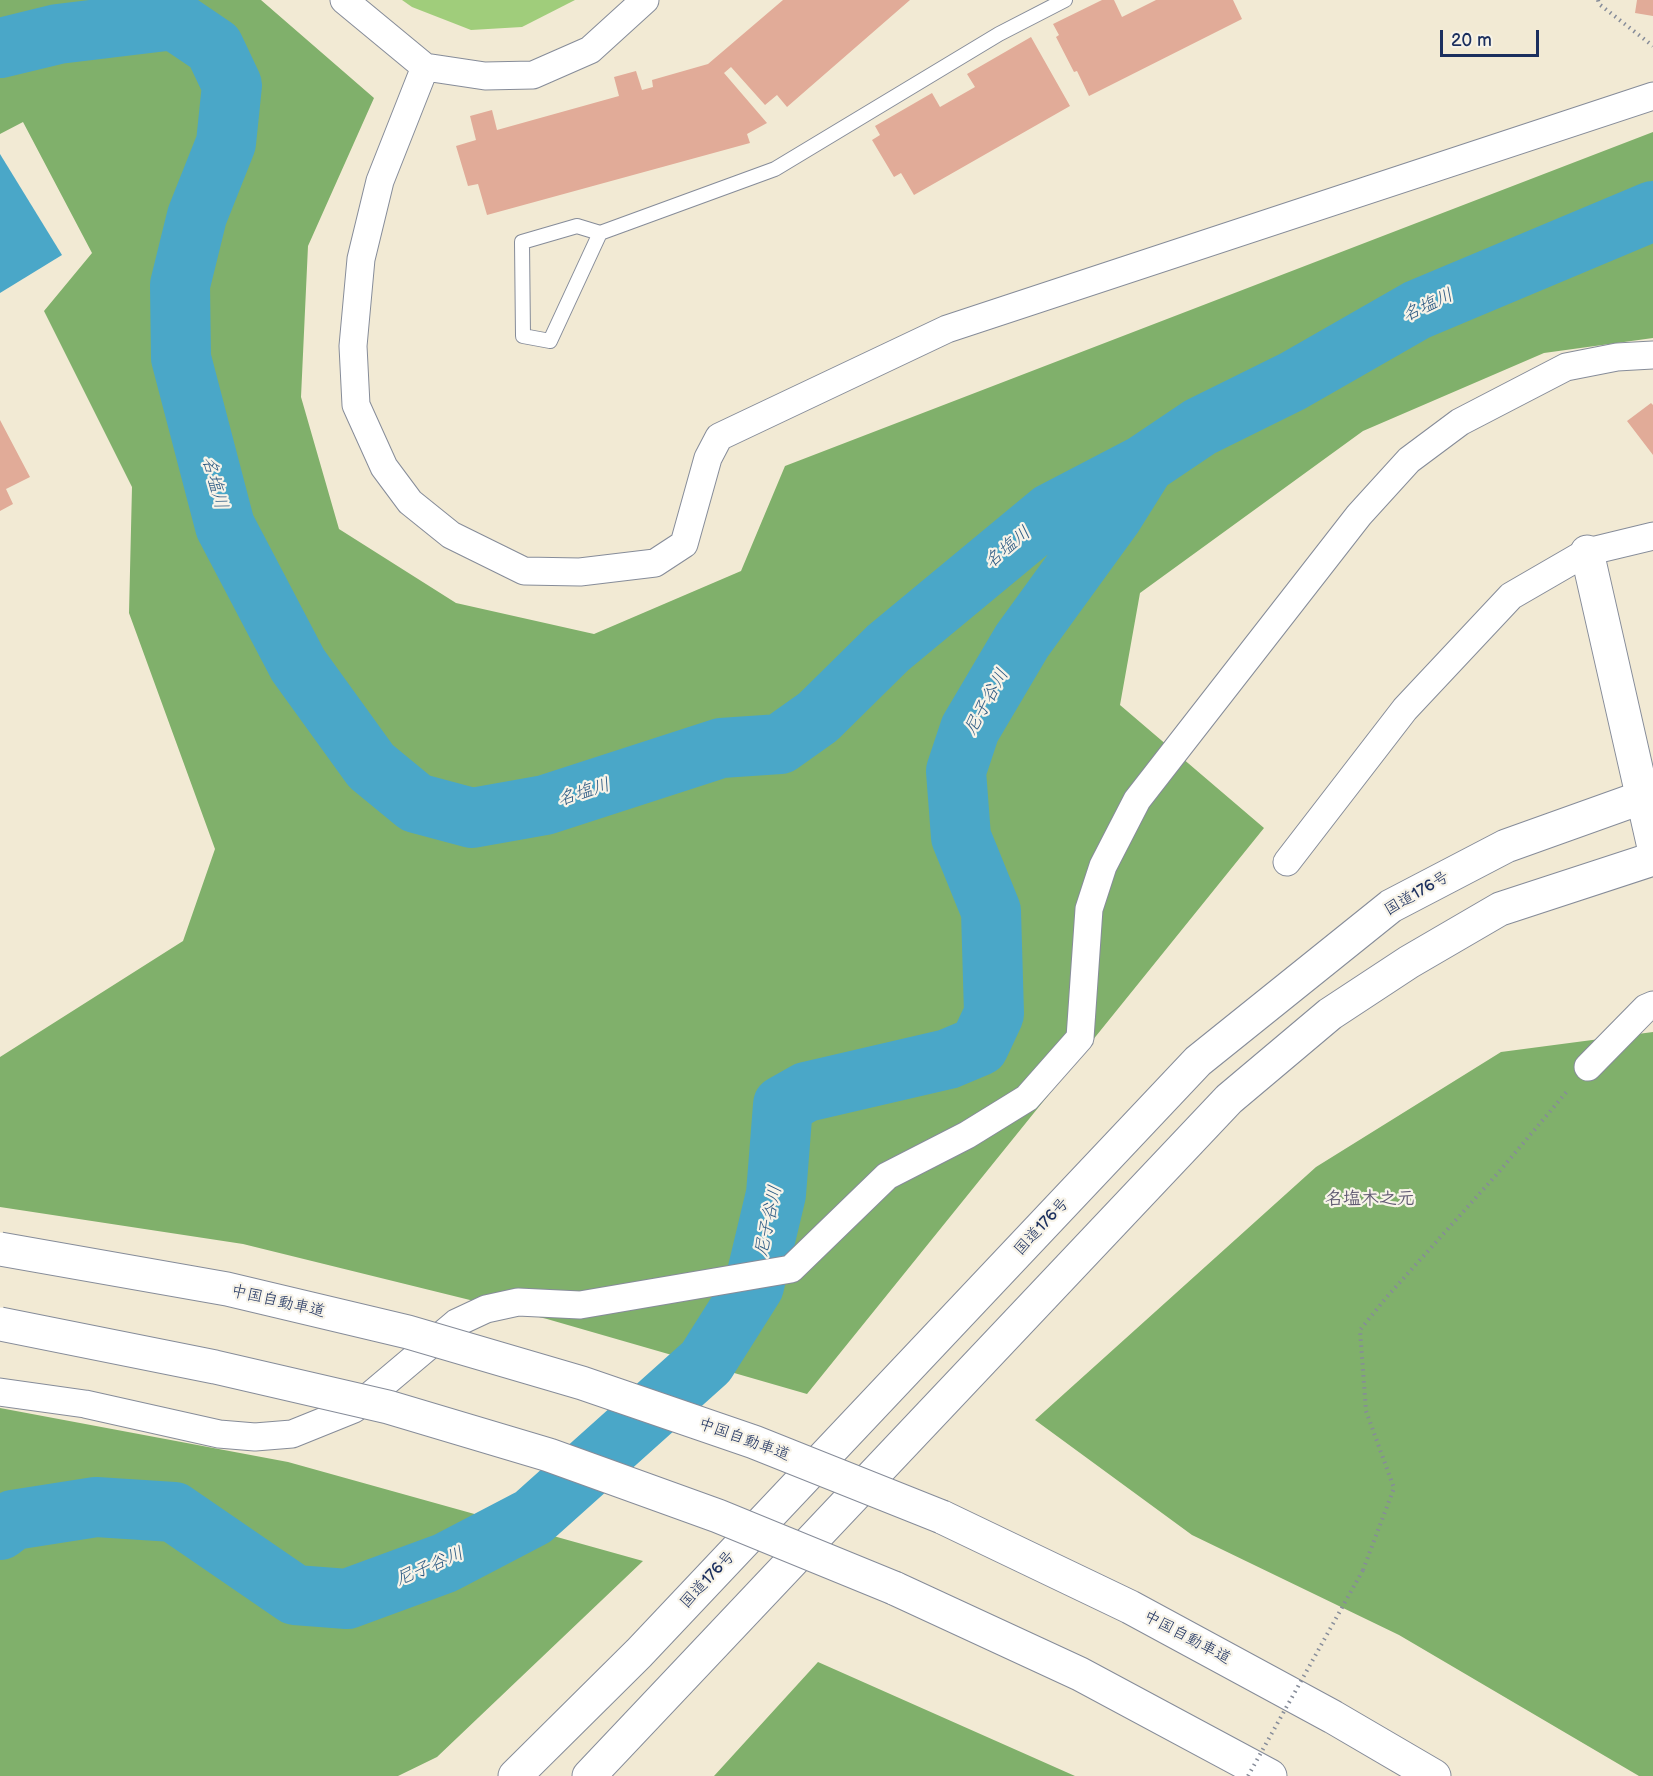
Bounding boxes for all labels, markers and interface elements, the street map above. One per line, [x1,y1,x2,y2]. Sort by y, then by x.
scale bar [1443,18,1542,56]
text: 20 m [1451,30,1492,51]
water label: 名塩川 [1399,285,1457,327]
water label: 名塩川 [197,454,231,512]
water label: 名塩川 [980,522,1036,574]
water label: 尼子谷川 [960,665,1014,739]
water label: 名塩川 [555,774,613,812]
street label: 国道176号 [1381,868,1453,920]
water label: 尼子谷川 [751,1184,787,1258]
district label: 名塩木之元 [1325,1188,1415,1210]
street label: 国道176号 [1010,1194,1074,1260]
street label: 中国自動車道 [229,1282,327,1322]
street label: 中国自動車道 [696,1415,792,1465]
water label: 尼子谷川 [393,1543,467,1591]
street label: 国道176号 [676,1547,740,1613]
street label: 中国自動車道 [1140,1607,1234,1669]

